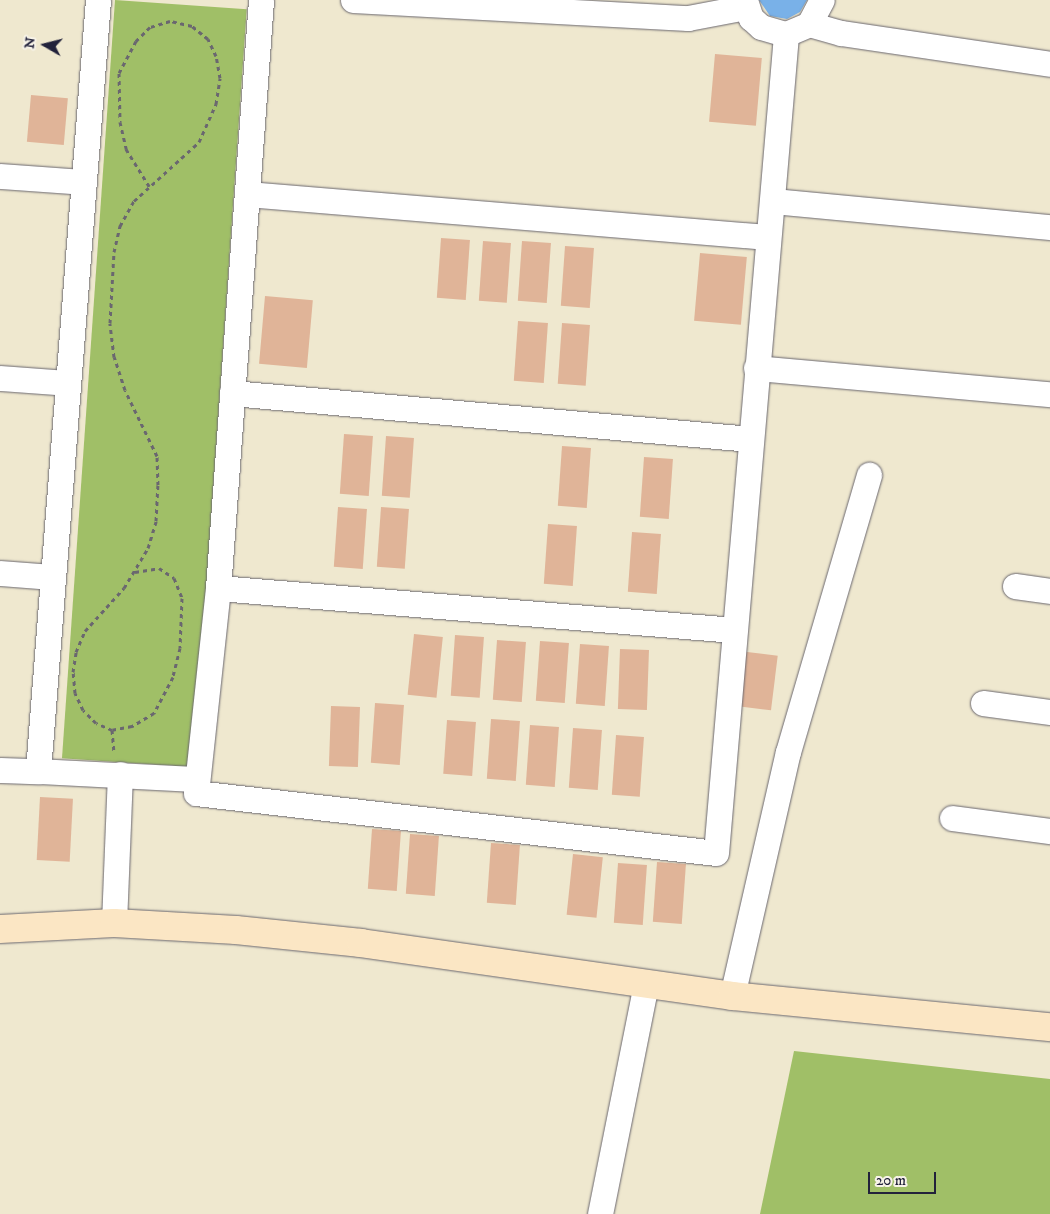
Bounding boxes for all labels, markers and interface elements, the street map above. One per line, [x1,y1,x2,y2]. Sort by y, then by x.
north arrow [20,20,70,70]
text: N [20,36,40,50]
scale bar [870,1162,938,1194]
text: 20 m [876,1171,906,1190]

